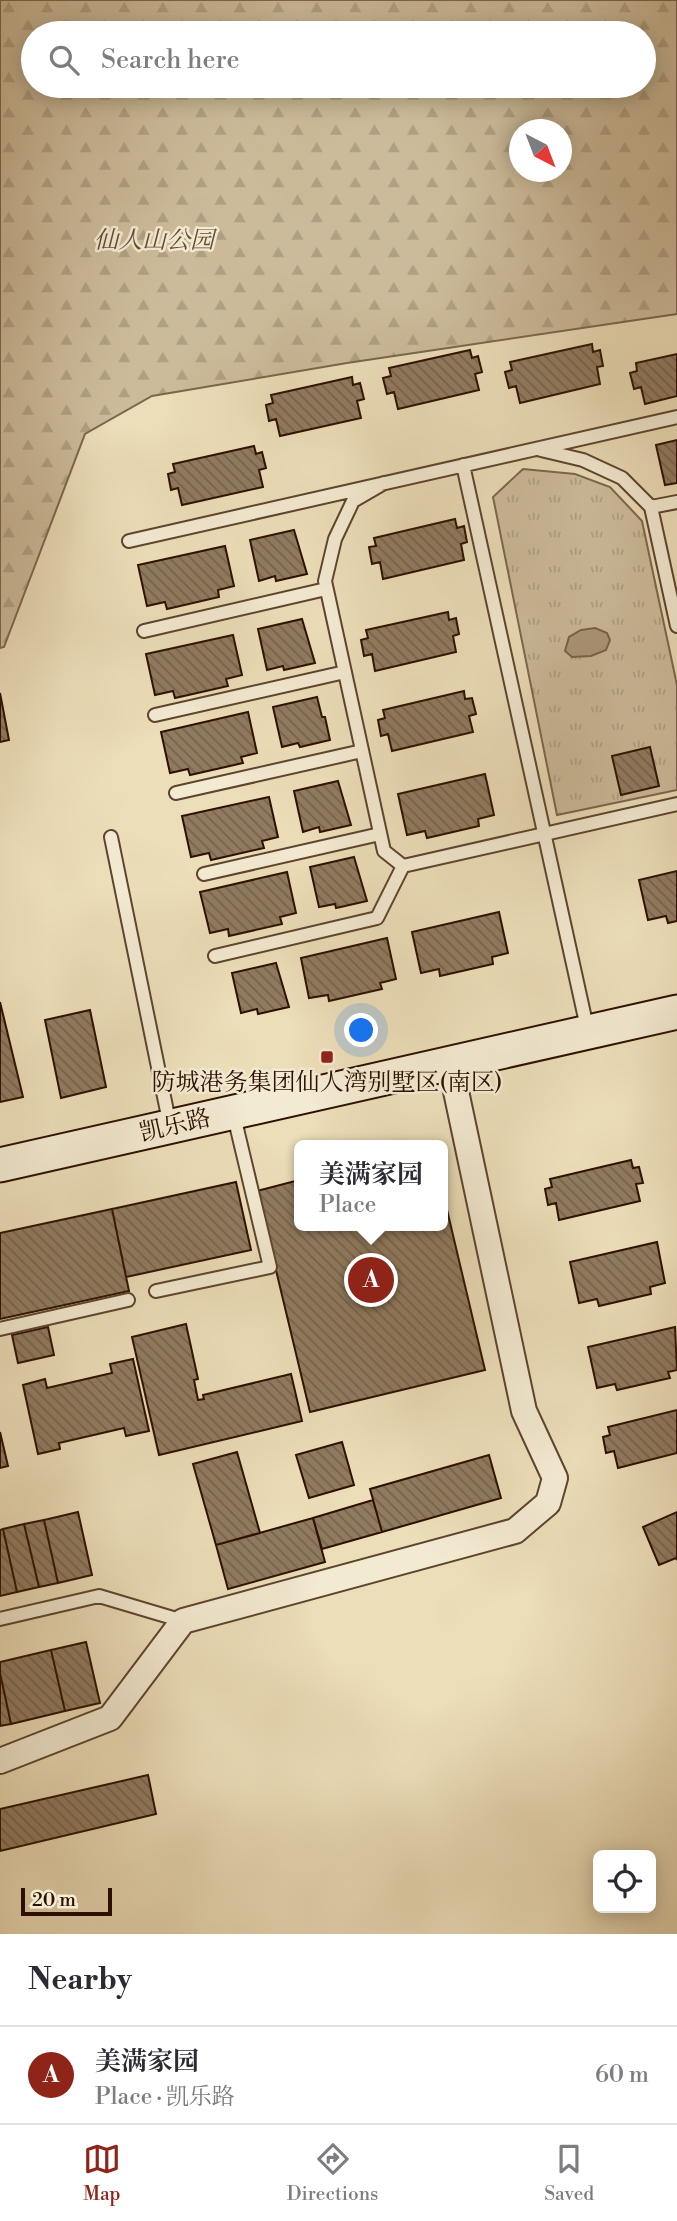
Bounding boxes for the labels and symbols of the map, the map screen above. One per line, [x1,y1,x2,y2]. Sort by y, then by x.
north arrow [509,119,572,182]
park label: 仙人山公园 [94,226,218,256]
your location [344,1013,378,1047]
marker: 防城港务集团仙人湾别墅区(南区) [319,1049,335,1065]
place label: 防城港务集团仙人湾别墅区(南区) [152,1068,502,1098]
street label: 凯乐路 [137,1103,214,1149]
pin: A [348,1254,394,1306]
scale bar [21,1885,112,1917]

